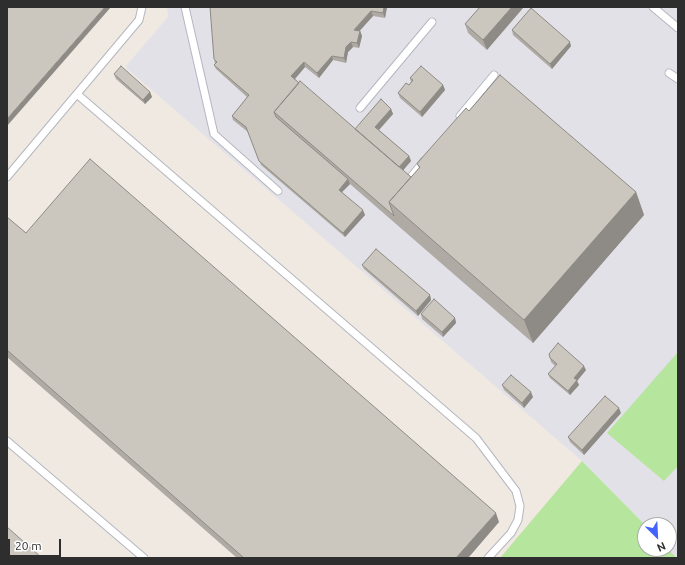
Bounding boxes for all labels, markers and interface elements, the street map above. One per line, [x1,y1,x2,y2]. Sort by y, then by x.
north arrow [637,517,677,557]
scale bar [10,531,63,557]
text: 20 m [15,539,42,552]
text: N [655,540,668,554]

